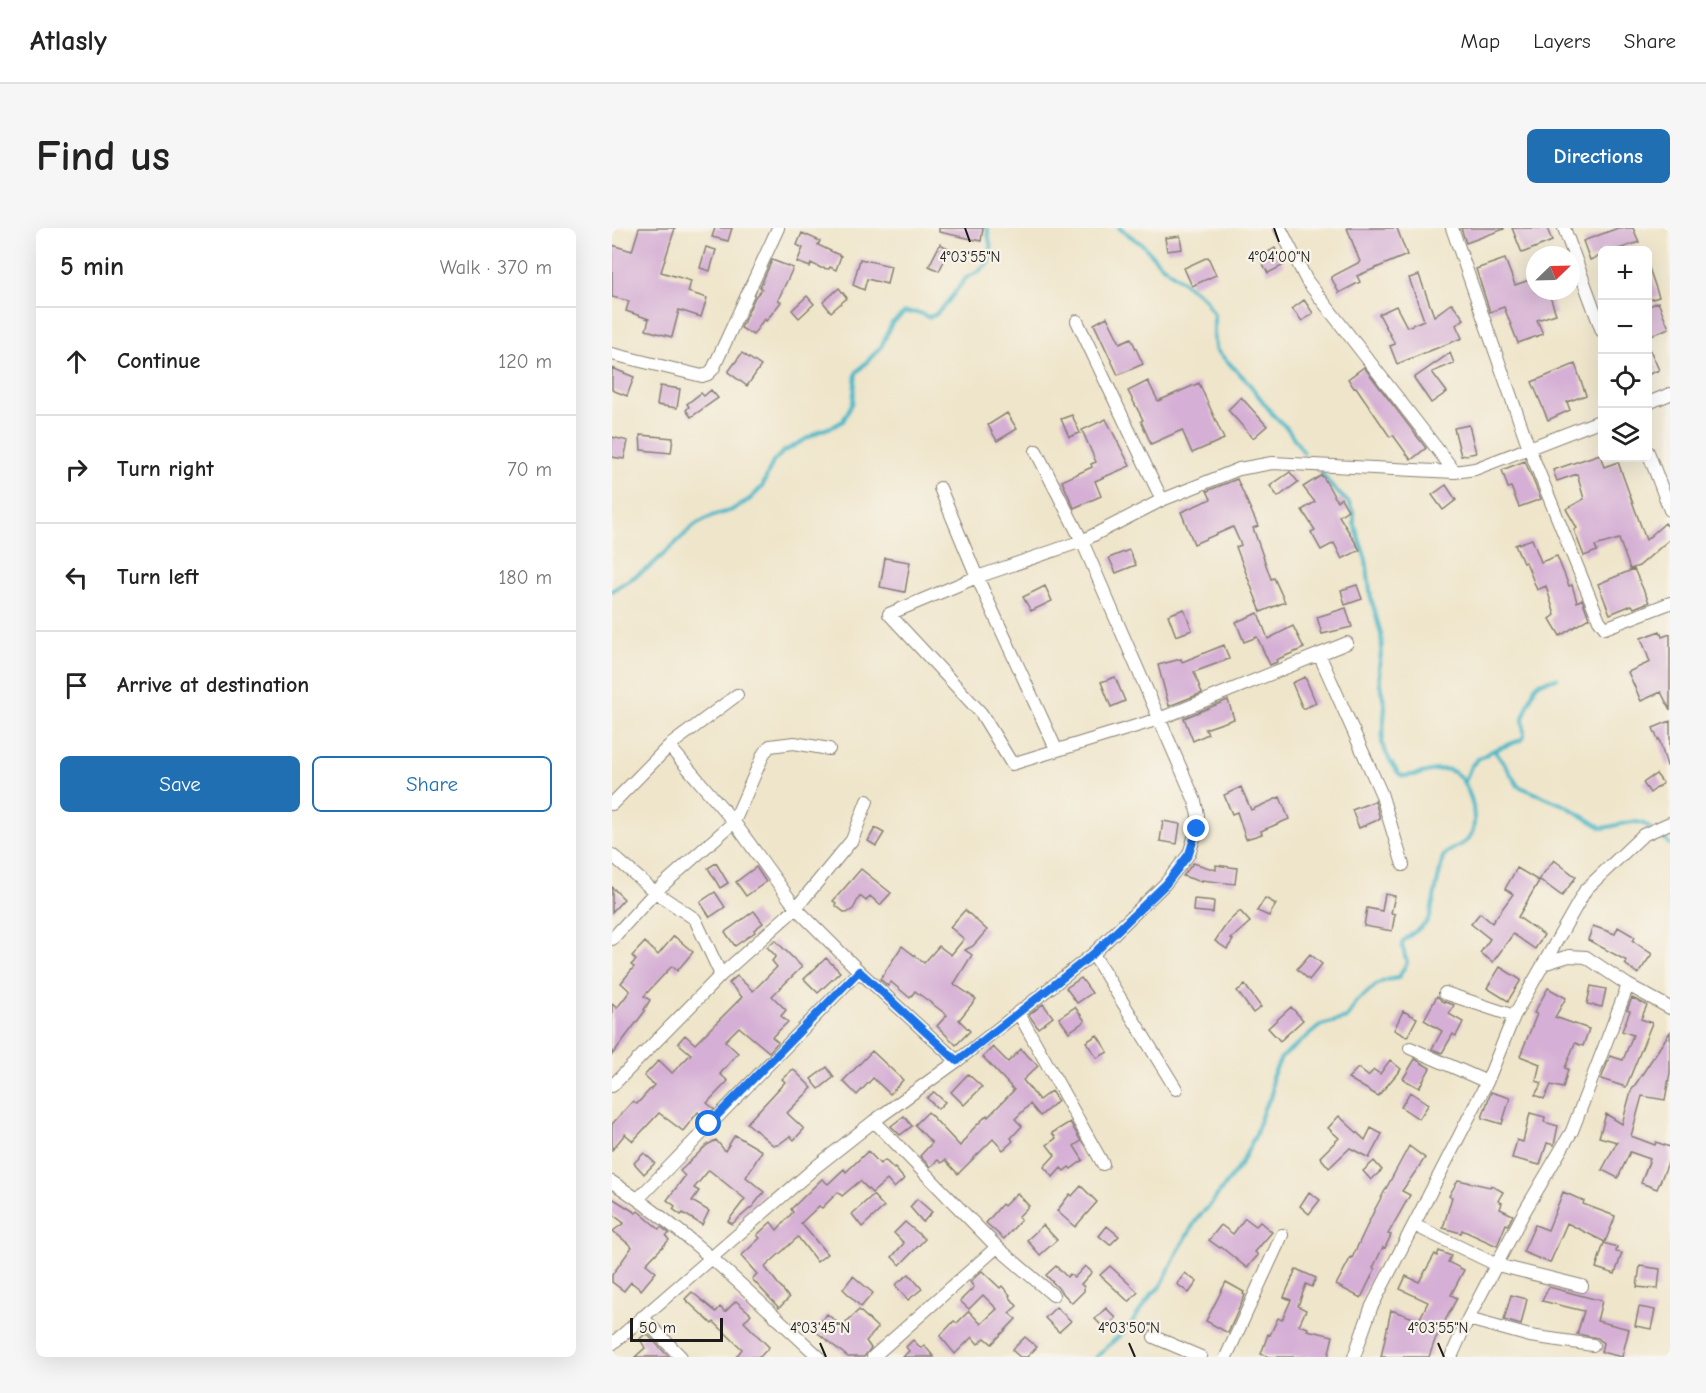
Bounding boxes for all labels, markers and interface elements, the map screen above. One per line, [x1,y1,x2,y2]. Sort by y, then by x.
text: Atlasly [30,25,107,57]
text: Map [1461,29,1500,53]
text: Layers [1533,29,1591,53]
text: Share [1624,29,1676,53]
button: Directions [1527,129,1670,183]
text: Find us [36,132,170,181]
north arrow [1526,246,1580,300]
map controls [1598,246,1652,462]
button: + [1598,246,1652,300]
text: 4°03'55"N [940,248,1000,266]
text: 4°04'00"N [1248,248,1310,266]
text: 5 min [60,252,124,282]
text: Walk · 370 m [440,256,552,279]
button: − [1598,300,1652,354]
icon: ahead [60,345,93,378]
text: Continue [117,348,200,374]
text: 120 m [498,350,552,373]
button: locate [1598,354,1652,408]
button: layers [1598,408,1652,462]
icon: right [60,453,93,486]
text: Turn right [117,456,214,482]
text: 70 m [507,458,552,481]
icon: left [60,561,93,594]
text: Turn left [117,564,199,590]
text: 180 m [498,566,552,589]
icon: arrive [60,669,93,702]
text: Arrive at destination [117,672,309,698]
button: Save [60,756,300,812]
button: Share [312,756,552,812]
route end [1183,815,1209,841]
route start [695,1110,721,1136]
scale bar [630,1315,723,1342]
text: 50 m [639,1319,676,1337]
text: 4°03'45"N [790,1319,850,1337]
text: 4°03'50"N [1098,1319,1160,1337]
text: 4°03'55"N [1408,1319,1468,1337]

